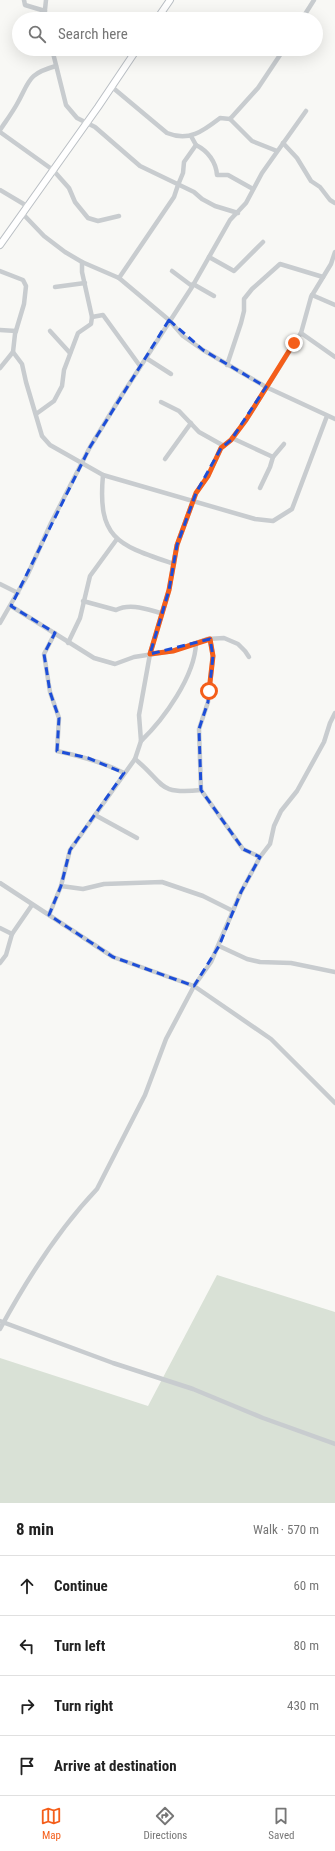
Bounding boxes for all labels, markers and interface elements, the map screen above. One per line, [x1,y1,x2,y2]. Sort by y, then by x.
search box [12,12,323,56]
icon: search [26,23,48,45]
text: Search here [58,25,128,43]
route end [285,334,303,352]
route start [200,682,218,700]
text: 8 min [16,1519,54,1539]
text: Walk · 570 m [253,1522,319,1537]
icon: ahead [16,1575,38,1597]
text: Continue [54,1577,108,1595]
text: 60 m [293,1578,319,1593]
icon: left [16,1635,38,1657]
text: Turn left [54,1637,105,1655]
text: 80 m [293,1638,319,1653]
icon: right [16,1695,38,1717]
text: Turn right [54,1697,113,1715]
text: 430 m [287,1698,319,1713]
icon: arrive [16,1755,38,1777]
text: Arrive at destination [54,1757,177,1775]
tab: Map [40,1805,62,1842]
tab: Directions [143,1805,187,1842]
tab: Saved [268,1805,295,1842]

